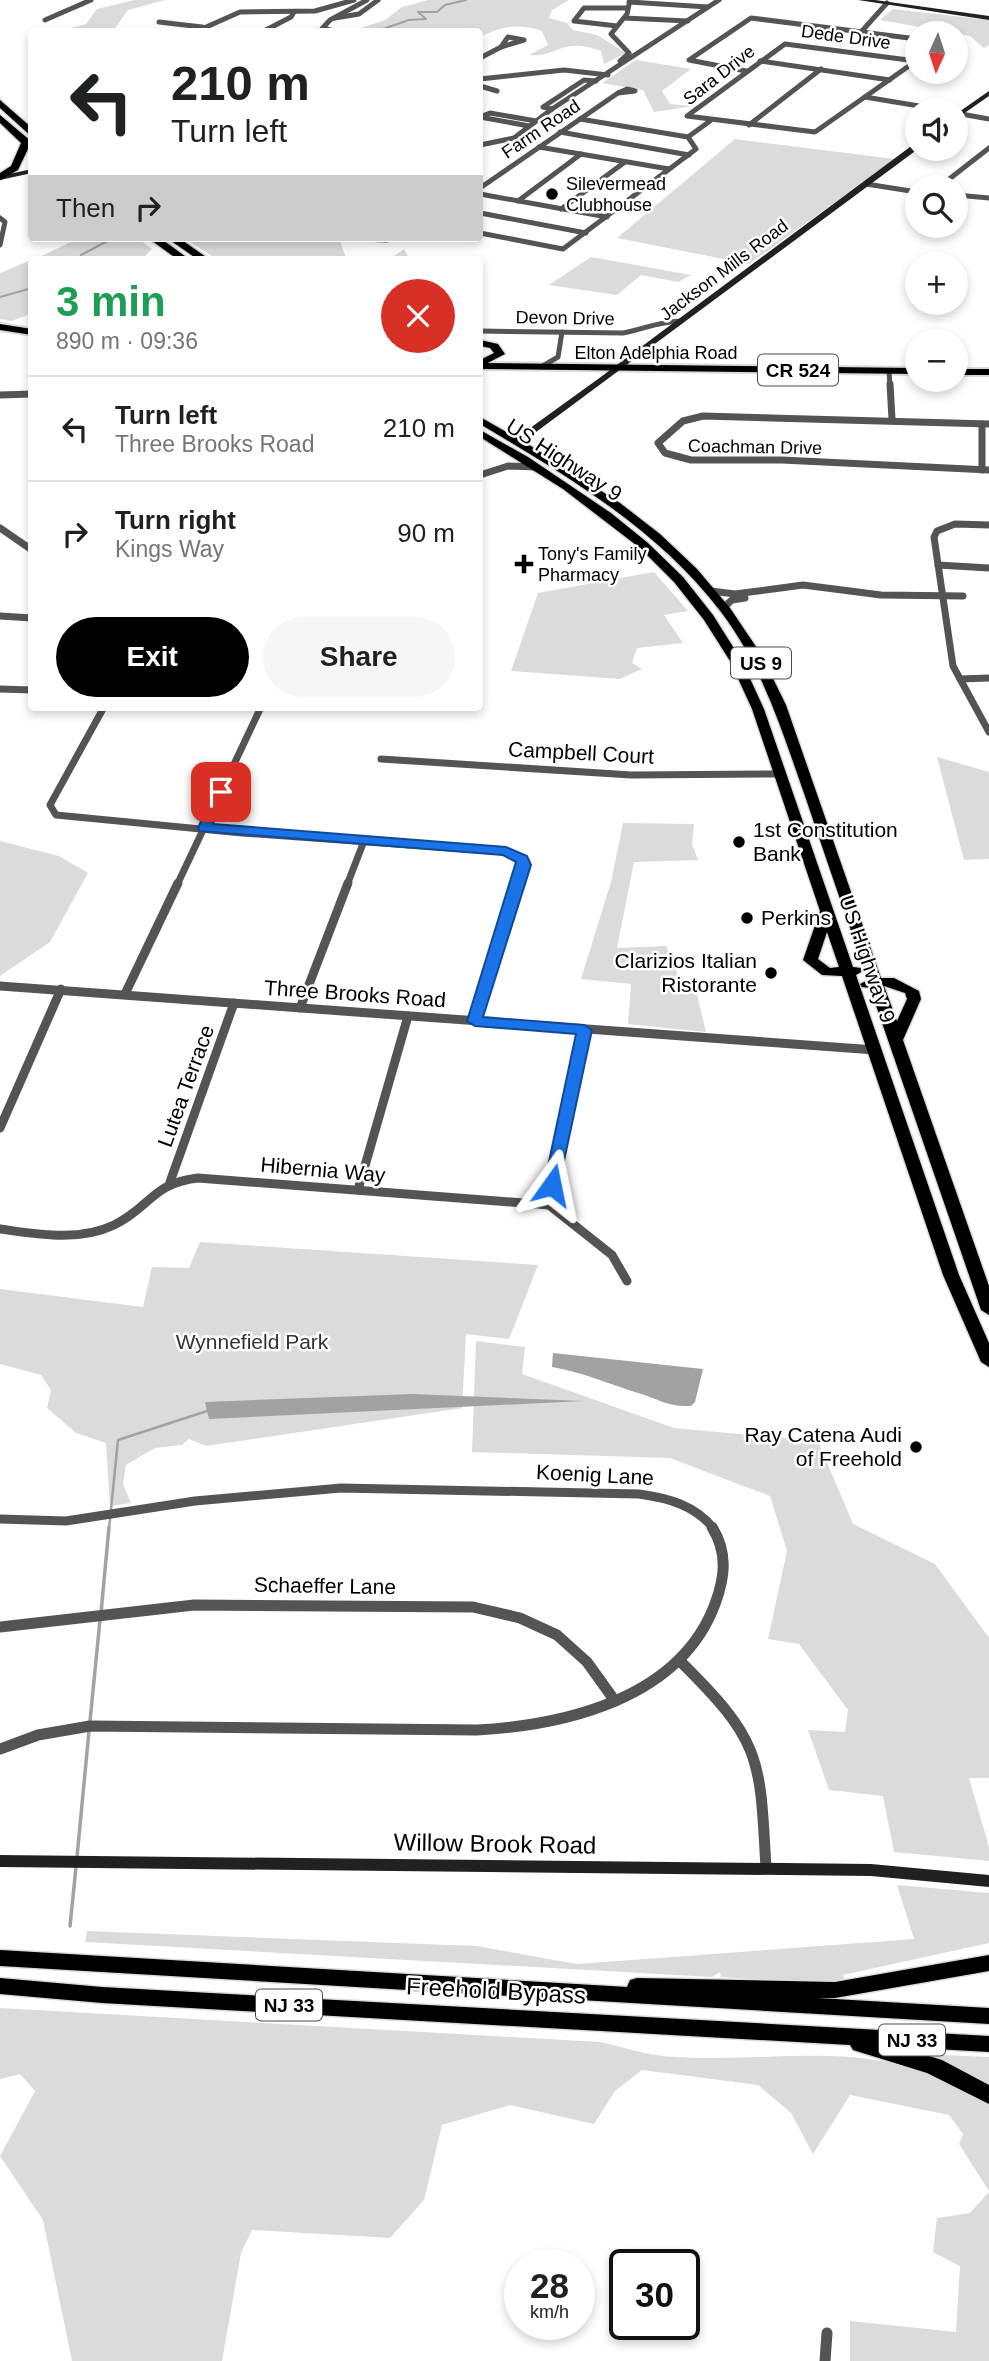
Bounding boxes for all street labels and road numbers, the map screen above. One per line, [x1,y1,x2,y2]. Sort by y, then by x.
street label: Dede Drive [800,21,892,53]
street label: Sara Drive [679,41,759,109]
street label: Farm Road [498,96,584,162]
street label: Jackson Mills Road [656,215,792,325]
street label: Devon Drive [515,307,615,329]
street label: Elton Adelphia Road [574,343,738,363]
road number: CR 524 [758,354,838,386]
street label: US Highway 9 [502,414,626,505]
street label: Coachman Drive [688,436,822,458]
road number: US 9 [731,648,791,678]
street label: Campbell Court [508,737,655,768]
street label: US Highway 9 [835,892,900,1025]
street label: Three Brooks Road [263,976,447,1011]
street label: Lutea Terrace [153,1022,218,1150]
street label: Hibernia Way [260,1153,387,1186]
street label: Koenig Lane [536,1460,655,1489]
street label: Schaeffer Lane [254,1573,396,1598]
street label: Willow Brook Road [393,1828,597,1859]
street label: Freehold Bypass [405,1972,587,2009]
road number: NJ 33 [256,1990,322,2021]
road number: NJ 33 [879,2024,945,2056]

